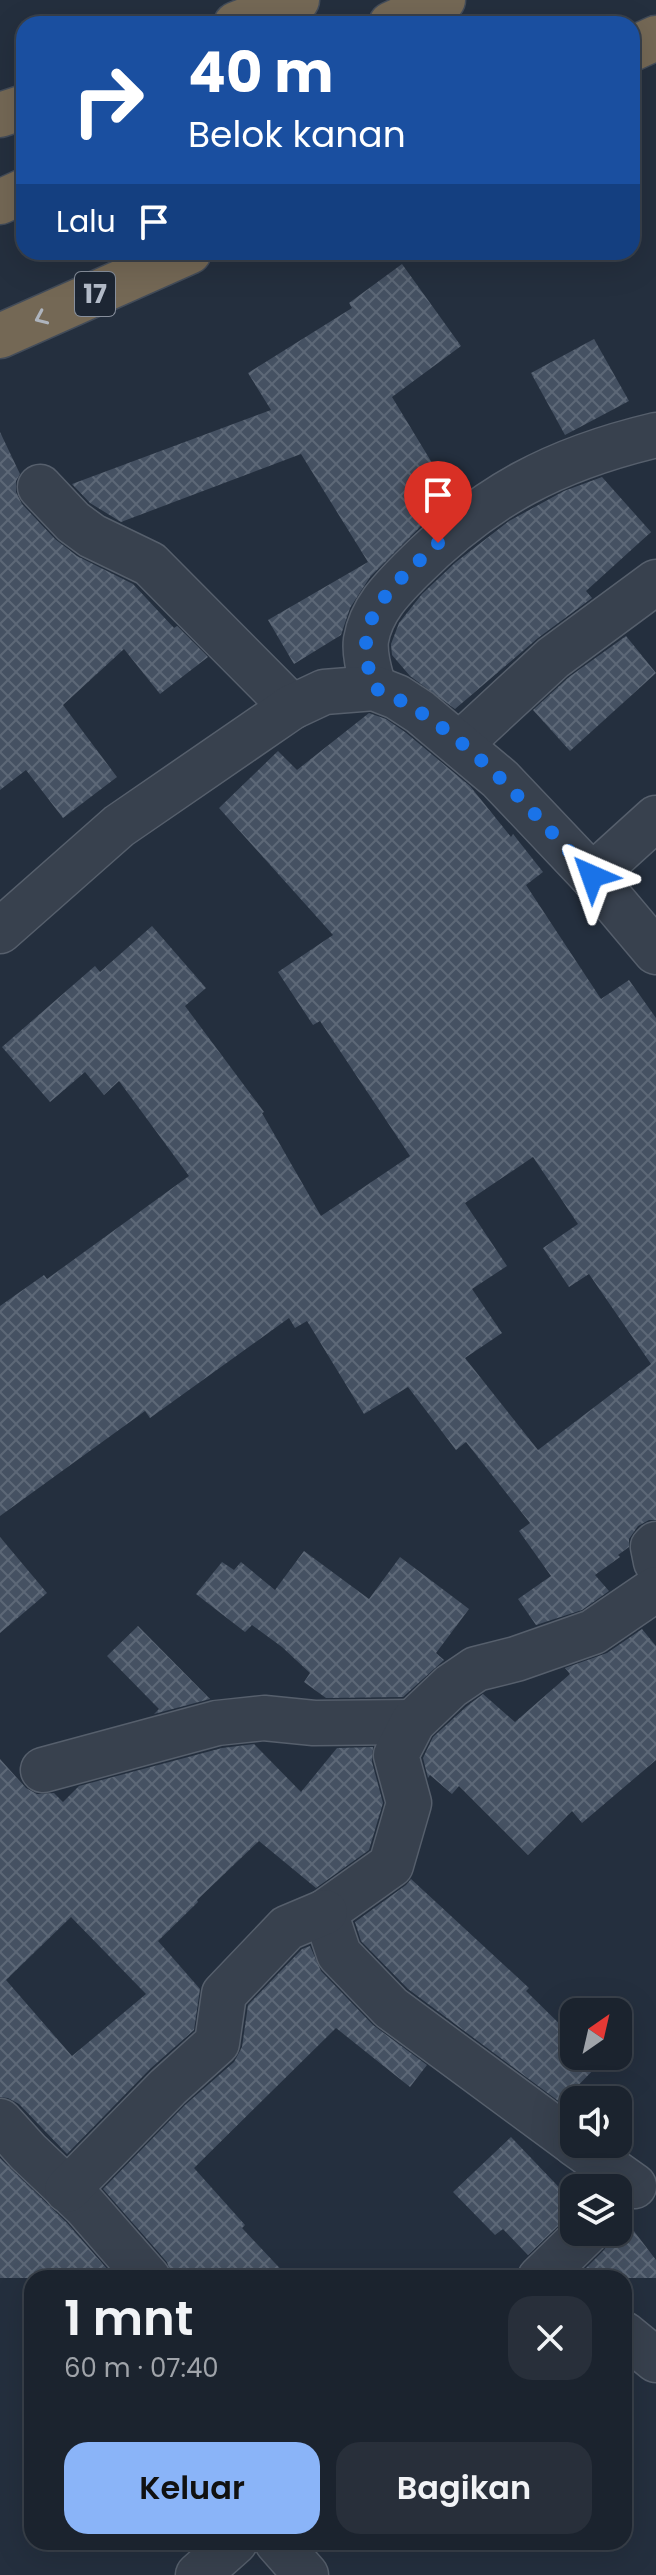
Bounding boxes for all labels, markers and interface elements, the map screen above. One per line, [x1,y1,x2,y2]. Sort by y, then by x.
text: 40 m [188,33,334,112]
icon: right [56,48,160,152]
text: Belok kanan [188,109,406,160]
text: Lalu [56,200,116,243]
icon: arrive [132,200,176,244]
road number: 17 [75,272,115,316]
one-way arrow [35,308,49,324]
pin [404,461,472,543]
icon: arrive [416,473,460,517]
position arrow [550,834,634,918]
north arrow [560,1998,632,2070]
map controls [560,1998,632,2246]
button: sound [560,2086,632,2158]
button: layers [560,2174,632,2246]
text: 1 mnt [64,2285,193,2352]
button: close [508,2296,592,2380]
text: 60 m · 07:40 [64,2350,219,2386]
button: Keluar [64,2442,320,2534]
button: Bagikan [336,2442,592,2534]

